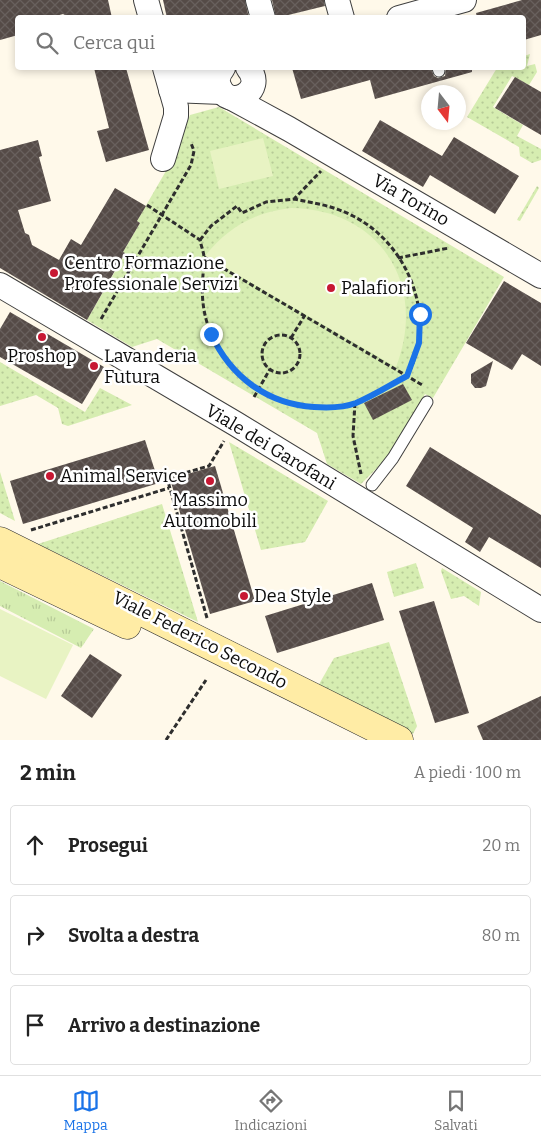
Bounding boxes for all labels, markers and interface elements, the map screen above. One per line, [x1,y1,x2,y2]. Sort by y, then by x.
search box [15,15,526,70]
icon: search [33,29,61,57]
text: Cerca qui [73,31,155,54]
north arrow [421,85,466,130]
street label: Via Torino [369,169,453,231]
place label: Centro Formazione Professionale Servizi [64,252,238,295]
marker: Centro Formazione Professionale Servizi [48,267,60,279]
place label: Palafiori [341,277,411,299]
marker: Palafiori [325,282,337,294]
route start [409,303,432,326]
route end [200,323,223,346]
marker: Proshop [36,331,48,343]
place label: Proshop [7,345,77,367]
place label: Lavanderia Futura [104,345,197,388]
marker: Lavanderia Futura [88,360,100,372]
street label: Viale dei Garofani [202,399,340,495]
place label: Animal Service [60,465,187,487]
marker: Animal Service [44,470,56,482]
marker: Massimo Automobili [204,475,216,487]
place label: Massimo Automobili [163,489,257,532]
place label: Dea Style [254,585,331,607]
street label: Viale Federico Secondo [109,586,291,694]
marker: Dea Style [238,590,250,602]
text: 2 min [20,760,76,786]
text: A piedi · 100 m [414,763,521,782]
icon: ahead [21,831,49,859]
text: Prosegui [68,834,148,857]
text: 20 m [483,836,520,855]
icon: right [21,921,49,949]
text: Svolta a destra [68,924,199,947]
text: 80 m [482,926,520,945]
icon: arrive [21,1011,49,1039]
text: Arrivo a destinazione [68,1014,260,1037]
tab: Mappa [63,1087,108,1134]
tab: Indicazioni [234,1087,307,1134]
tab: Salvati [434,1087,478,1134]

